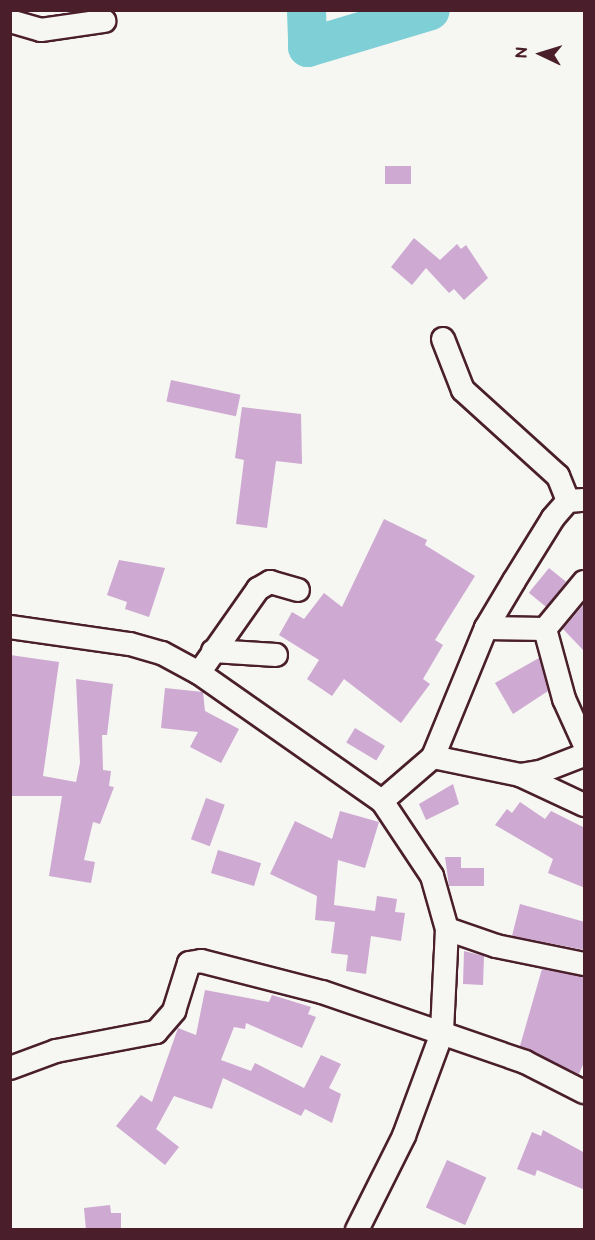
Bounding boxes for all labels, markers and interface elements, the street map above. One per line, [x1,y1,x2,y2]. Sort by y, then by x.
north arrow [511,24,571,84]
text: N [513,46,532,59]

